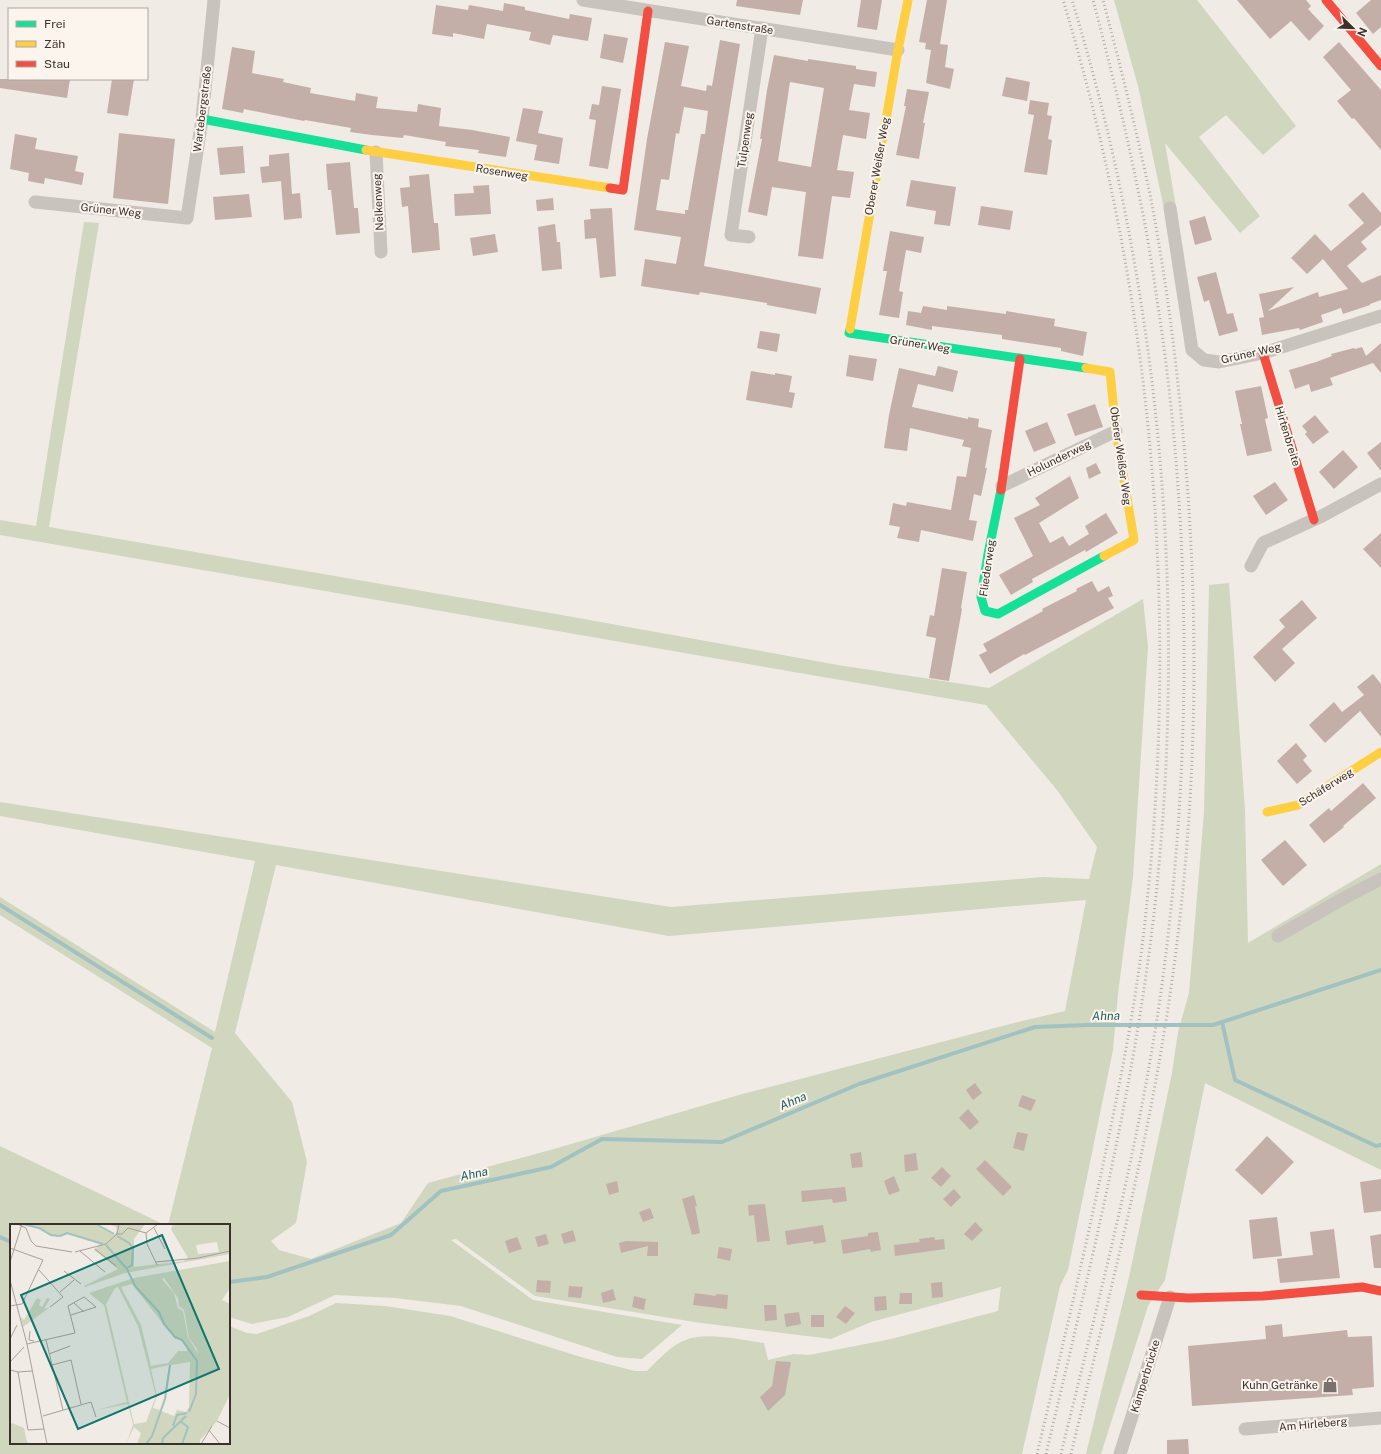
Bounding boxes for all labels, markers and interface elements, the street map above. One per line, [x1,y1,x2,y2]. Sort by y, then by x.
legend [8,8,148,80]
north arrow [1333,8,1373,48]
street label: Gartenstraße [706,14,774,36]
text: Frei [44,17,66,31]
text: N [1355,26,1369,38]
text: Zäh [44,37,65,51]
text: Stau [44,57,70,71]
street label: Wartebergstraße [191,65,213,153]
street label: Tulpenweg [735,111,755,169]
street label: Oberer Weißer Weg [862,116,892,216]
street label: Rosenweg [475,162,529,182]
street label: Nelkenweg [370,173,385,231]
street label: Grüner Weg [80,201,142,219]
street label: Grüner Weg [889,333,951,355]
street label: Grüner Weg [1220,340,1282,366]
street label: Hirtenbreite [1273,405,1303,467]
street label: Oberer Weißer Weg [1108,406,1134,506]
street label: Holunderweg [1025,437,1093,479]
street label: Fliederweg [977,539,997,597]
street label: Schäferweg [1297,765,1356,809]
water label: Ahna [1092,1009,1120,1023]
water label: Ahna [777,1089,809,1113]
water label: Ahna [459,1164,489,1184]
inset map [10,1224,230,1444]
street label: Kämperbrücke [1128,1338,1162,1414]
shop icon: Kuhn Getränke [1321,1376,1339,1394]
place label: Kuhn Getränke [1242,1379,1318,1391]
street label: Am Hirleberg [1278,1415,1348,1433]

